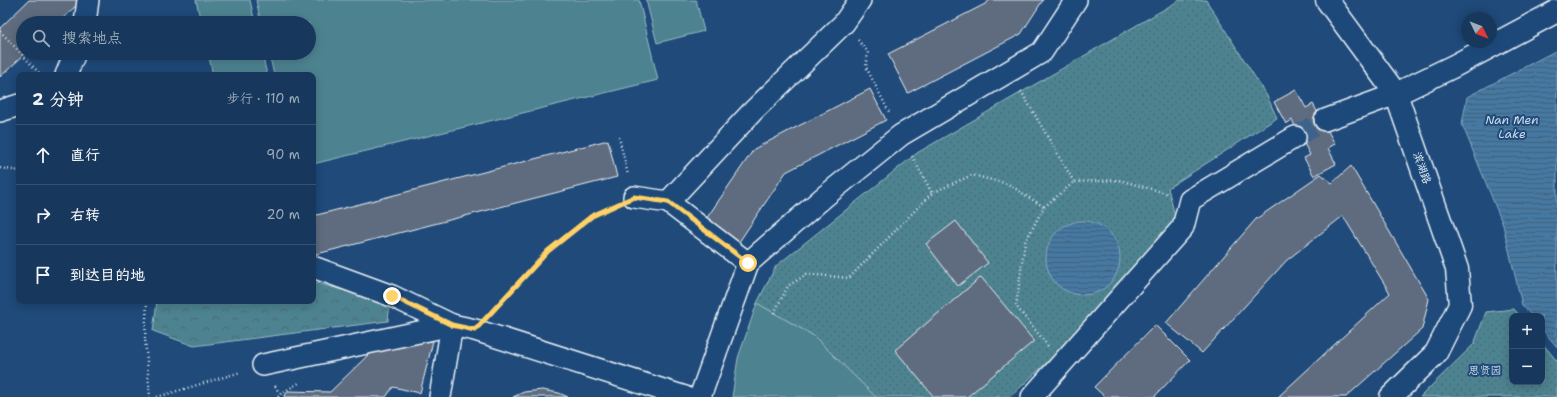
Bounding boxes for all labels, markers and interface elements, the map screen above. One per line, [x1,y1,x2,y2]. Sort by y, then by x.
north arrow [1461,12,1497,48]
search box [16,16,316,60]
icon: search [30,27,52,49]
text: 搜索地点 [62,28,122,48]
text: 2 分钟 [32,88,84,110]
text: 步行 · 110 m [227,90,300,107]
water label: Nan Men Lake [1485,112,1539,142]
icon: ahead [32,144,54,166]
text: 直行 [70,145,100,165]
text: 90 m [266,146,300,163]
street label: 滨湖路 [1410,150,1434,186]
icon: right [32,204,54,226]
text: 右转 [70,205,100,225]
text: 20 m [267,206,300,223]
route start [739,254,757,272]
icon: arrive [32,264,54,286]
text: 到达目的地 [70,265,145,285]
route end [383,287,401,305]
map controls [1509,313,1545,385]
button: + [1509,313,1545,349]
button: − [1509,349,1545,385]
park label: 思贤园 [1469,363,1502,378]

